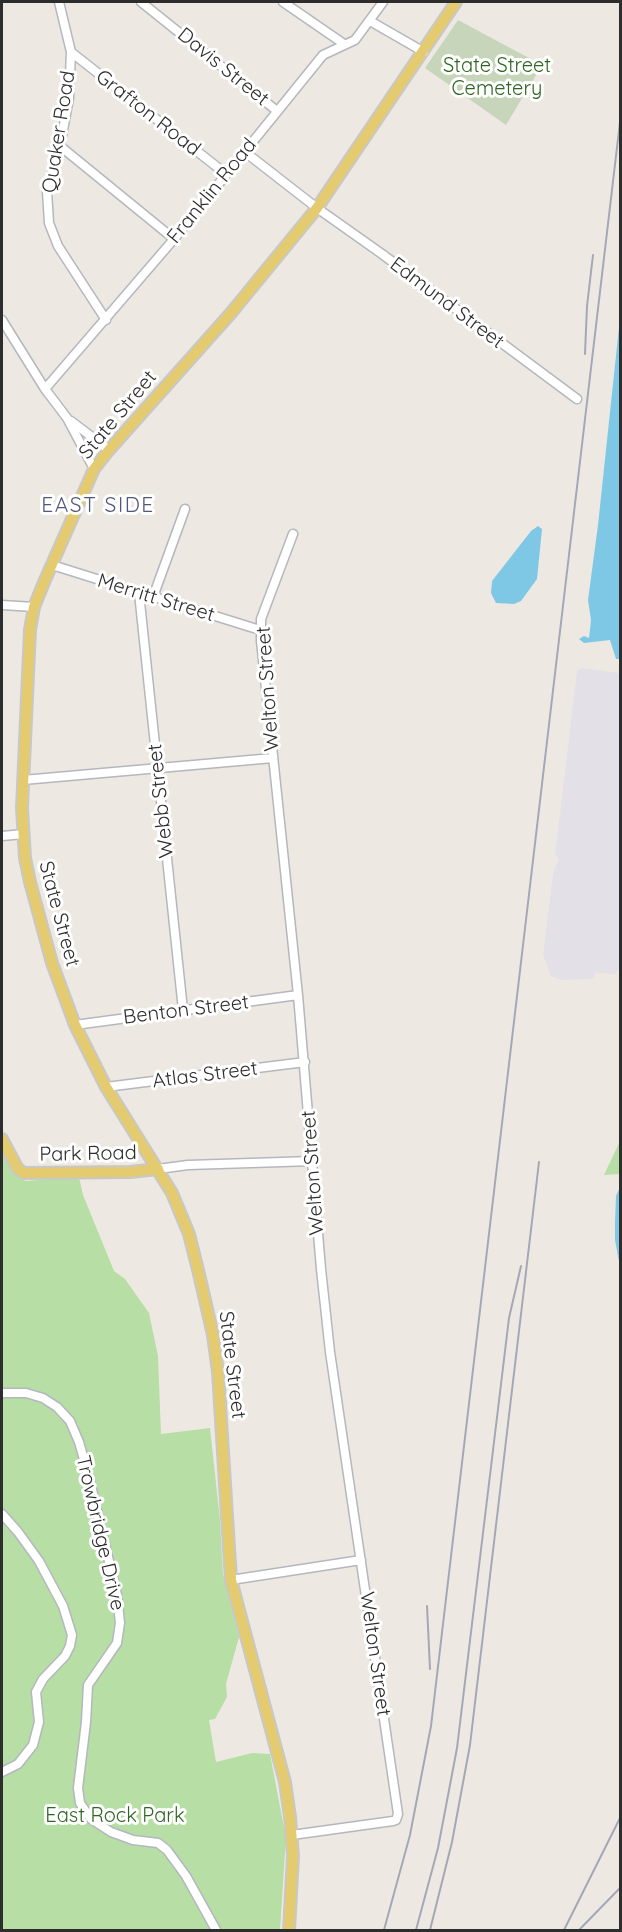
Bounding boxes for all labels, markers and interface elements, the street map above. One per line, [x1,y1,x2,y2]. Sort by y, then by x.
street label: Davis Street [172,23,274,111]
park label: State Street Cemetery [443,54,551,101]
street label: Grafton Road [91,65,205,161]
street label: Quaker Road [38,69,80,195]
street label: Franklin Road [162,134,262,248]
street label: Edmund Street [385,252,509,354]
street label: State Street [74,366,162,464]
district label: EAST SIDE [41,493,155,519]
street label: Merritt Street [95,569,217,627]
street label: Welton Street [252,626,284,752]
street label: Webb Street [143,743,179,859]
street label: State Street [33,859,85,969]
street label: Benton Street [122,990,250,1030]
street label: Atlas Street [151,1057,259,1093]
street label: Welton Street [297,1110,329,1236]
street label: Park Road [39,1141,137,1167]
street label: State Street [213,1310,251,1420]
street label: Trowbridge Drive [70,1453,130,1613]
street label: Welton Street [354,1590,396,1718]
park label: East Rock Park [45,1804,185,1828]

